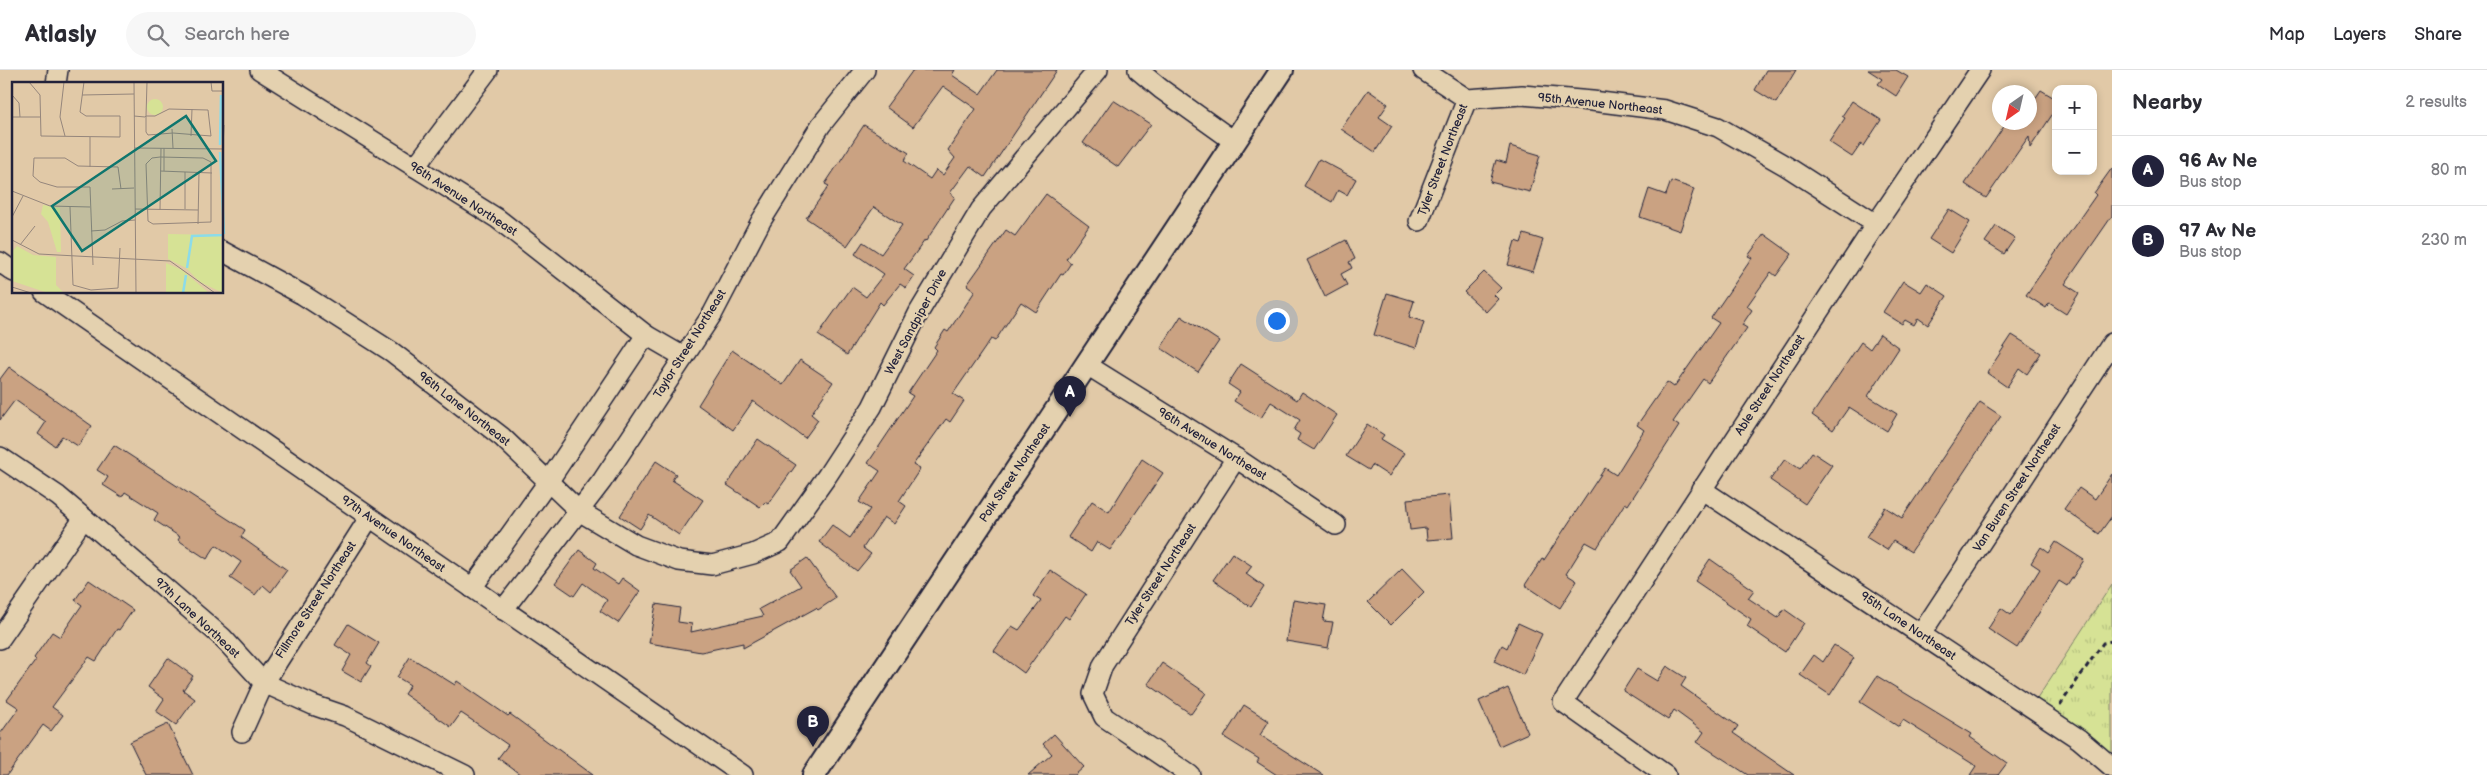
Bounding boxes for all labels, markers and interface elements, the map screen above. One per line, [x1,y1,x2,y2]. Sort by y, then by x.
search box [126,12,476,57]
text: Atlasly [25,20,96,49]
icon: search [144,21,172,49]
text: Search here [184,23,290,46]
text: Map [2269,24,2305,45]
text: Layers [2333,24,2386,45]
text: Share [2414,24,2462,45]
inset map [12,82,224,294]
north arrow [1992,85,2037,130]
map controls [2052,85,2097,175]
button: + [2052,85,2097,130]
street label: 95th Avenue Northeast [1537,90,1663,118]
text: Nearby [2132,90,2202,115]
text: 2 results [2405,93,2467,112]
street label: Tyler Street Northeast [1415,101,1471,218]
button: − [2052,130,2097,175]
text: 96 Av Ne [2179,150,2257,173]
street label: 96th Avenue Northeast [406,159,520,240]
text: A [2143,161,2153,180]
text: 80 m [2431,161,2467,180]
text: Bus stop [2179,173,2242,192]
text: 97 Av Ne [2179,220,2256,243]
text: B [2142,231,2154,250]
text: 230 m [2421,231,2467,250]
text: Bus stop [2179,243,2242,262]
street label: West Sandpiper Drive [882,267,950,377]
street label: Taylor Street Northeast [650,287,730,401]
your location [1264,308,1290,334]
street label: Able Street Northeast [1732,332,1808,438]
street label: 96th Lane Northeast [415,368,513,450]
pin: A [1054,376,1086,417]
street label: 96th Avenue Northeast [1155,404,1269,484]
street label: Polk Street Northeast [976,421,1054,525]
street label: Van Buren Street Northeast [1970,421,2064,555]
street label: 97th Avenue Northeast [338,492,448,576]
street label: Tyler Street Northeast [1122,521,1200,629]
street label: Fillmore Street Northeast [273,538,360,661]
street label: 97th Lane Northeast [151,575,243,662]
street label: 95th Lane Northeast [1857,588,1959,664]
pin: B [797,706,829,747]

